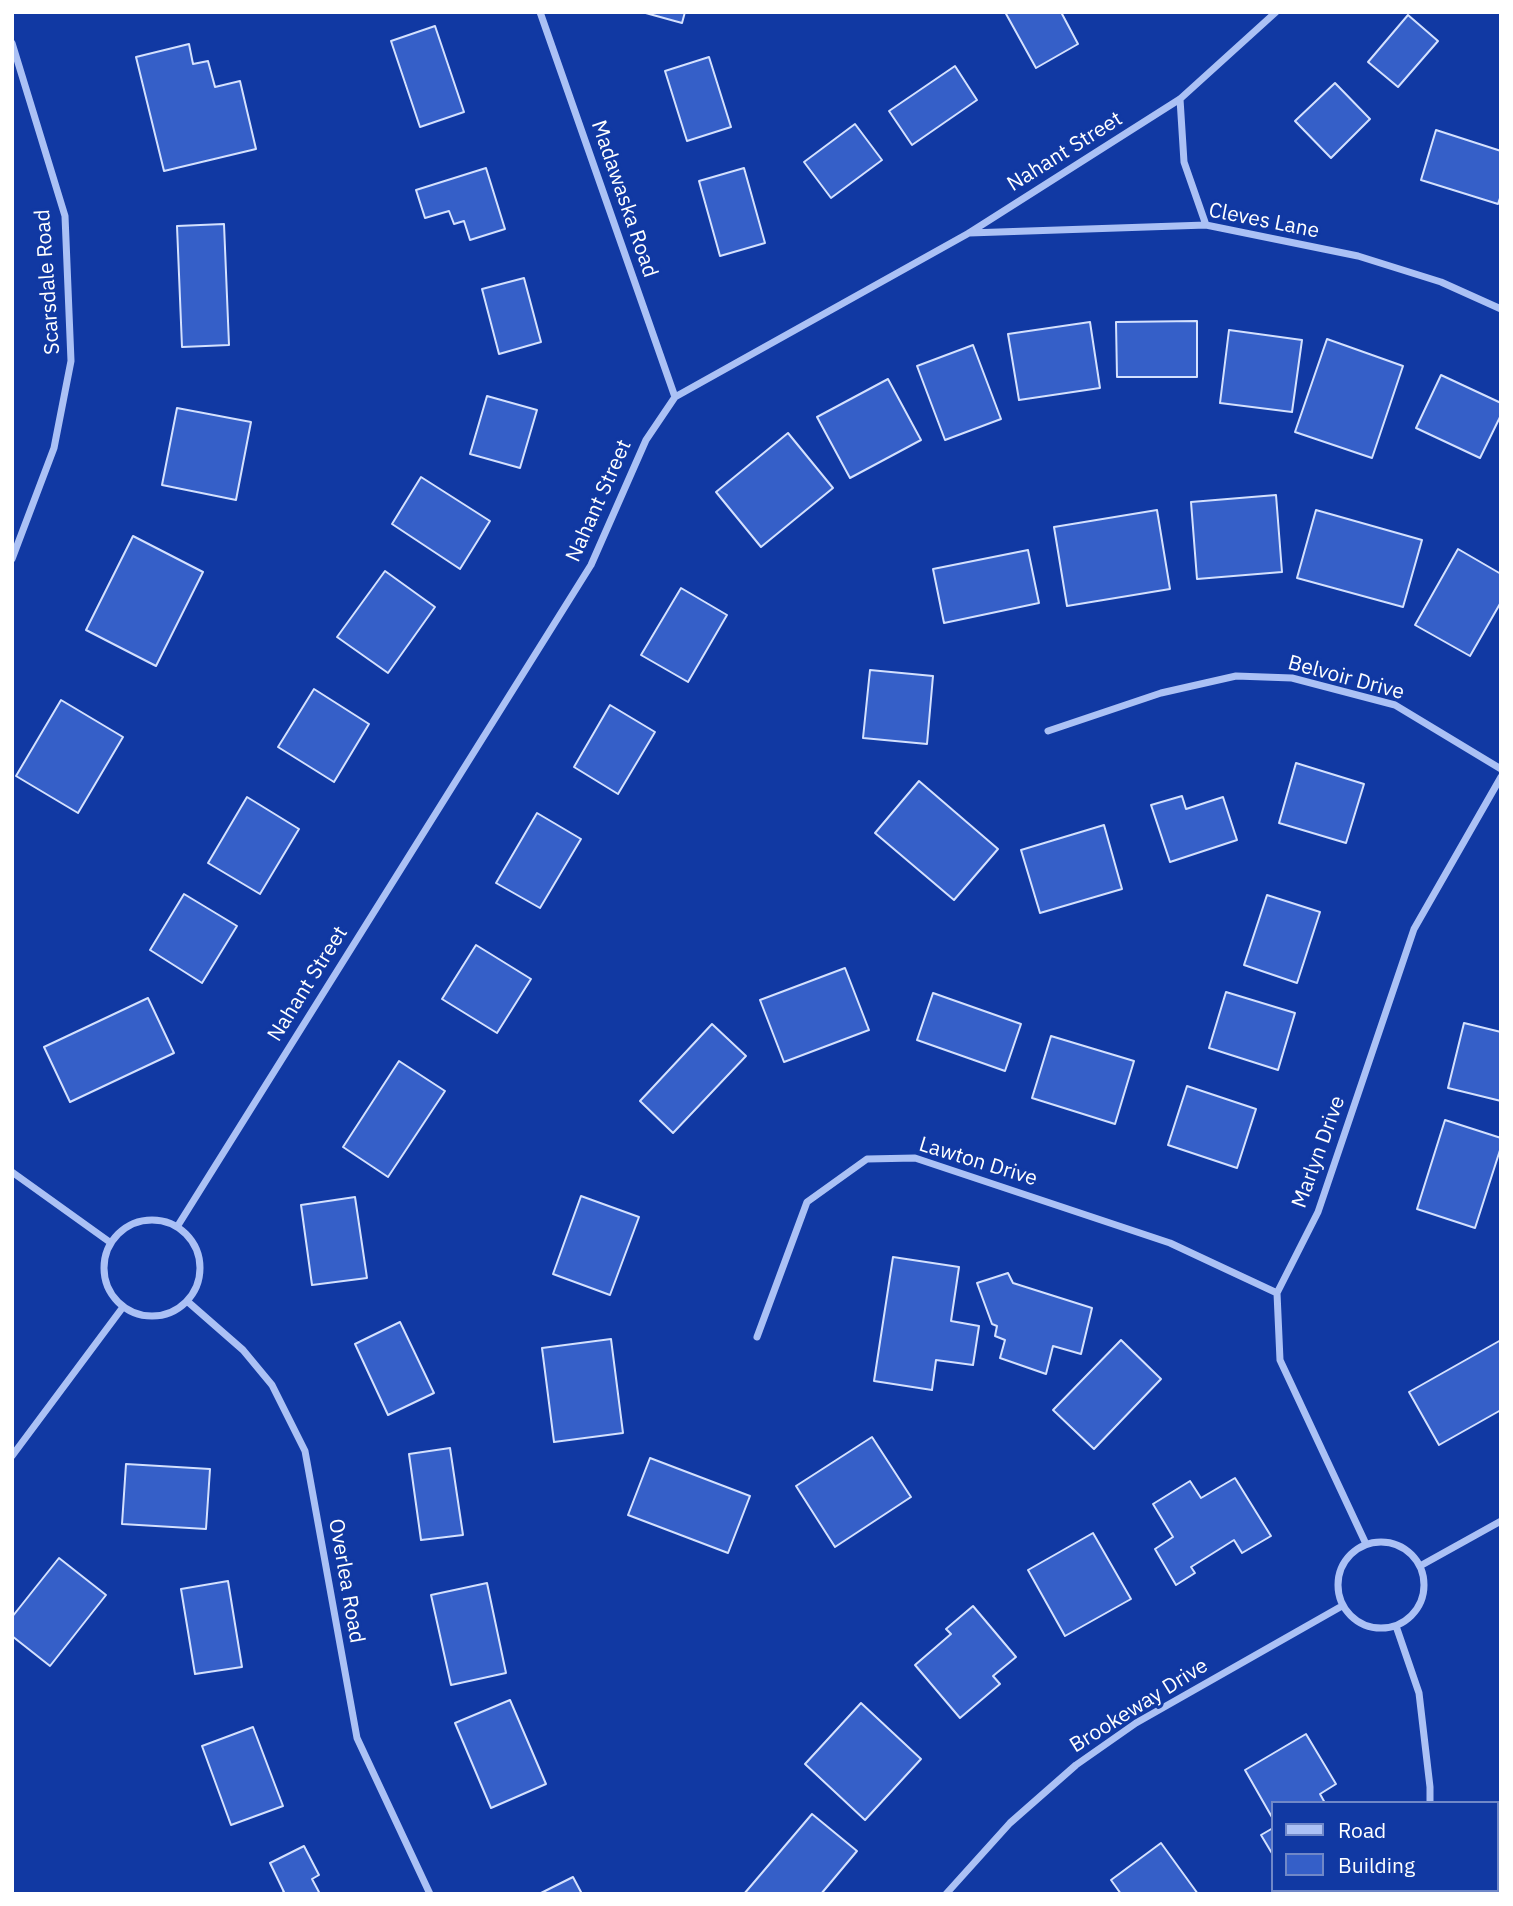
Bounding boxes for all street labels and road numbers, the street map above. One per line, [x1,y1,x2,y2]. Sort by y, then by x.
street label: Nahant Street [1003,107,1127,197]
street label: Madawaska Road [585,117,663,281]
street label: Cleves Lane [1207,198,1321,244]
street label: Scarsdale Road [30,208,66,356]
street label: Nahant Street [561,436,637,566]
street label: Belvoir Drive [1285,650,1407,706]
street label: Nahant Street [263,922,353,1046]
street label: Marlyn Drive [1287,1092,1351,1212]
street label: Lawton Drive [916,1132,1040,1192]
street label: Overlea Road [323,1517,369,1645]
street label: Brookeway Drive [1065,1653,1213,1759]

